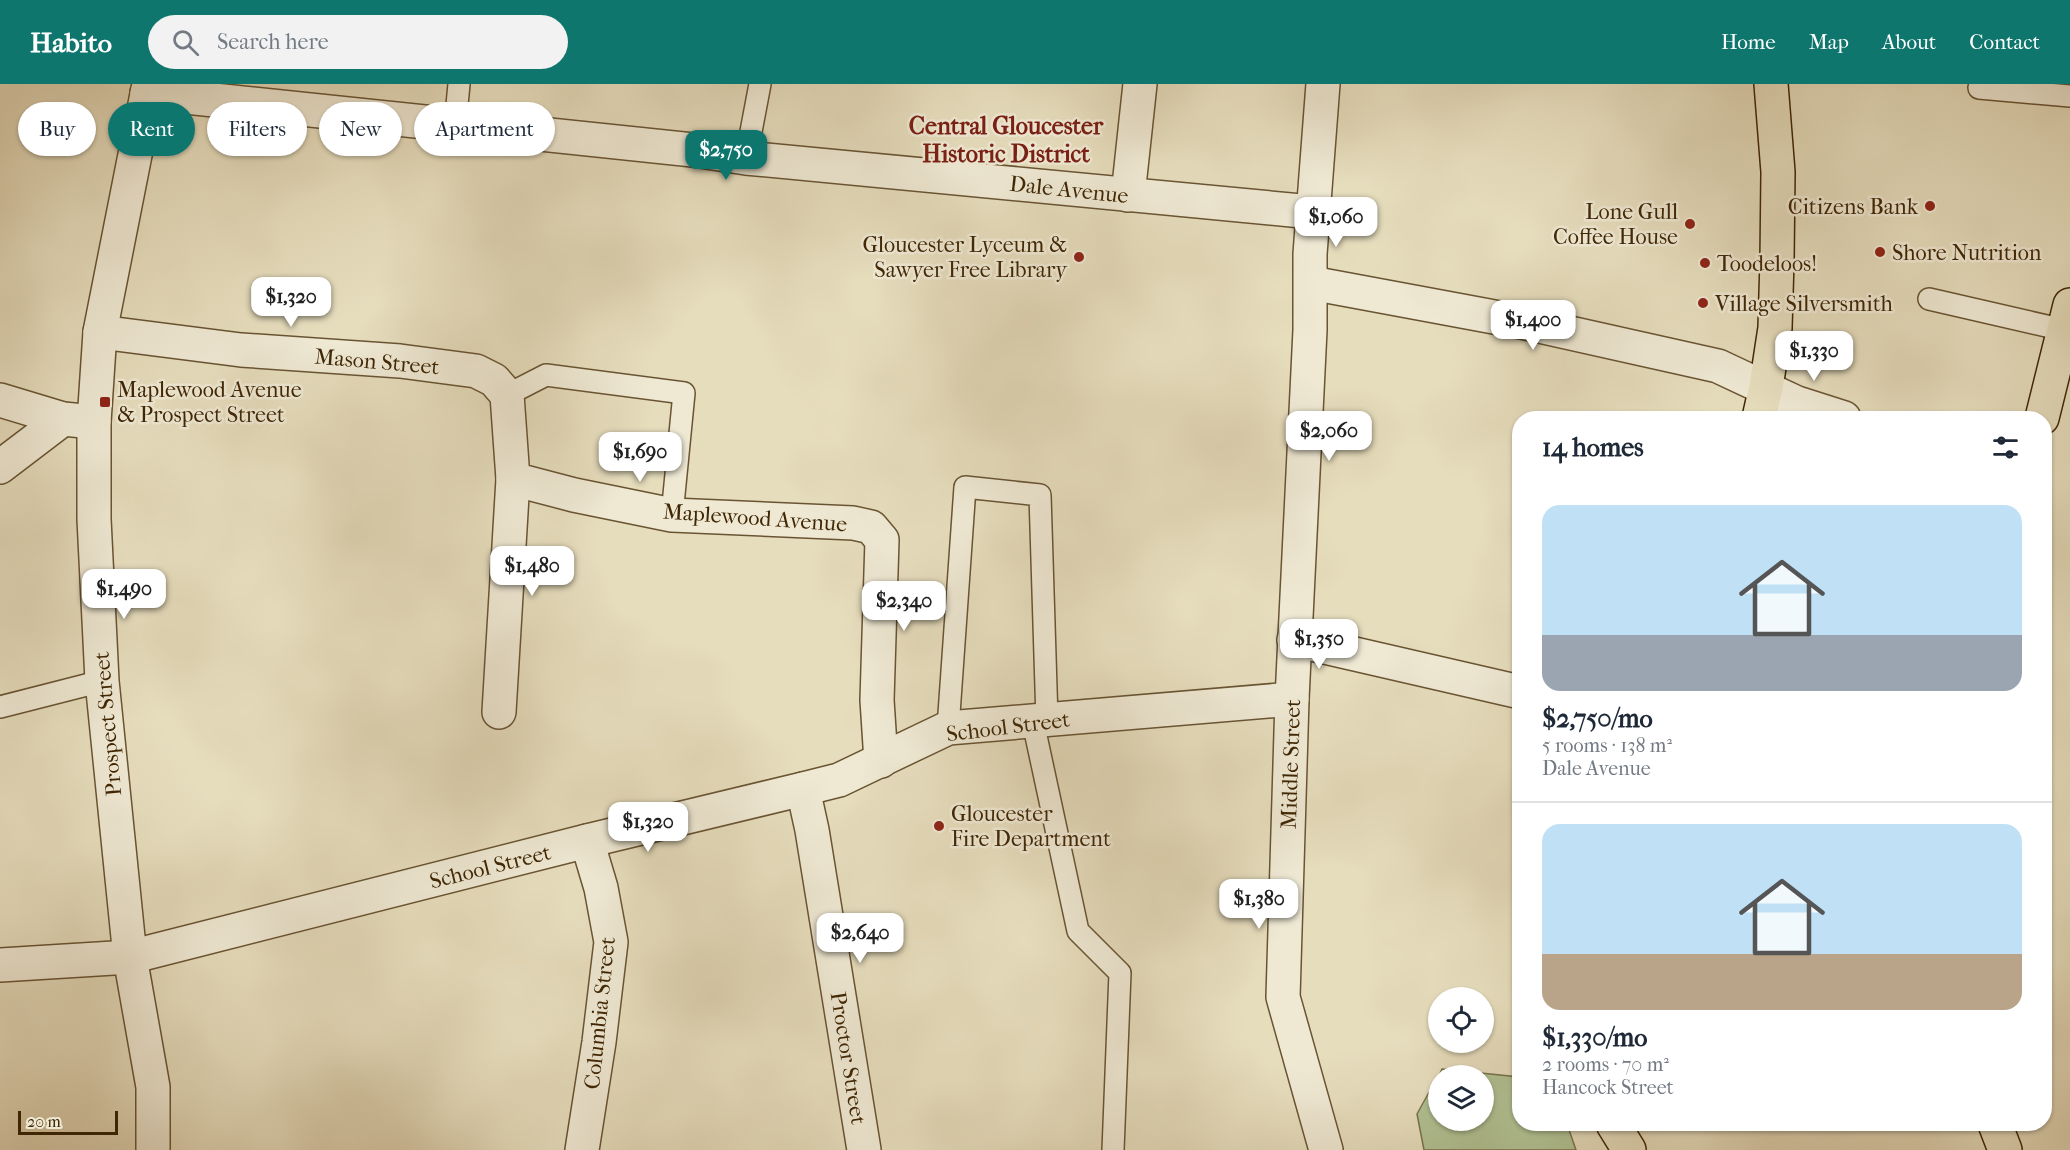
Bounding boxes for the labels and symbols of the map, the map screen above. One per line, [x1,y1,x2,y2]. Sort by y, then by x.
district label: Central Gloucester Historic District [909,112,1104,168]
pin: $2,750 [677,130,775,181]
street label: Dale Avenue [1008,171,1130,209]
place label: Citizens Bank [1788,194,1919,220]
pin: $1,060 [1287,197,1385,248]
place label: Lone Gull Coffee House [1553,199,1678,250]
marker: Citizens Bank [1923,199,1937,213]
marker: Lone Gull Coffee House [1683,217,1697,231]
place label: Gloucester Lyceum & Sawyer Free Library [862,232,1068,283]
place label: Shore Nutrition [1892,240,2042,266]
marker: Shore Nutrition [1873,245,1887,259]
marker: Gloucester Lyceum & Sawyer Free Library [1072,250,1086,264]
place label: Toodeloos! [1717,251,1817,277]
marker: Toodeloos! [1698,256,1712,270]
pin: $1,320 [242,277,340,328]
place label: Village Silversmith [1714,291,1893,317]
marker: Village Silversmith [1696,296,1710,310]
pin: $1,400 [1484,300,1582,351]
pin: $1,330 [1765,331,1863,382]
street label: Mason Street [314,344,440,380]
place label: Maplewood Avenue & Prospect Street [117,377,302,428]
marker: Maplewood Avenue & Prospect Street [98,395,112,409]
pin: $2,060 [1280,411,1378,462]
pin: $1,690 [591,432,689,483]
street label: Maplewood Avenue [662,499,848,537]
pin: $1,480 [483,546,581,597]
pin: $1,490 [75,569,173,620]
pin: $2,340 [855,581,953,632]
pin: $1,350 [1270,619,1368,670]
street label: Prospect Street [89,650,127,797]
street label: Middle Street [1276,698,1306,829]
street label: School Street [945,707,1072,747]
place label: Gloucester Fire Department [951,801,1111,852]
pin: $1,320 [599,802,697,853]
marker: Gloucester Fire Department [932,819,946,833]
street label: School Street [427,839,554,895]
pin: $1,380 [1210,879,1308,930]
pin: $2,640 [811,913,909,964]
street label: Columbia Street [579,935,621,1091]
street label: Proctor Street [825,990,871,1127]
scale bar [18,1108,118,1136]

